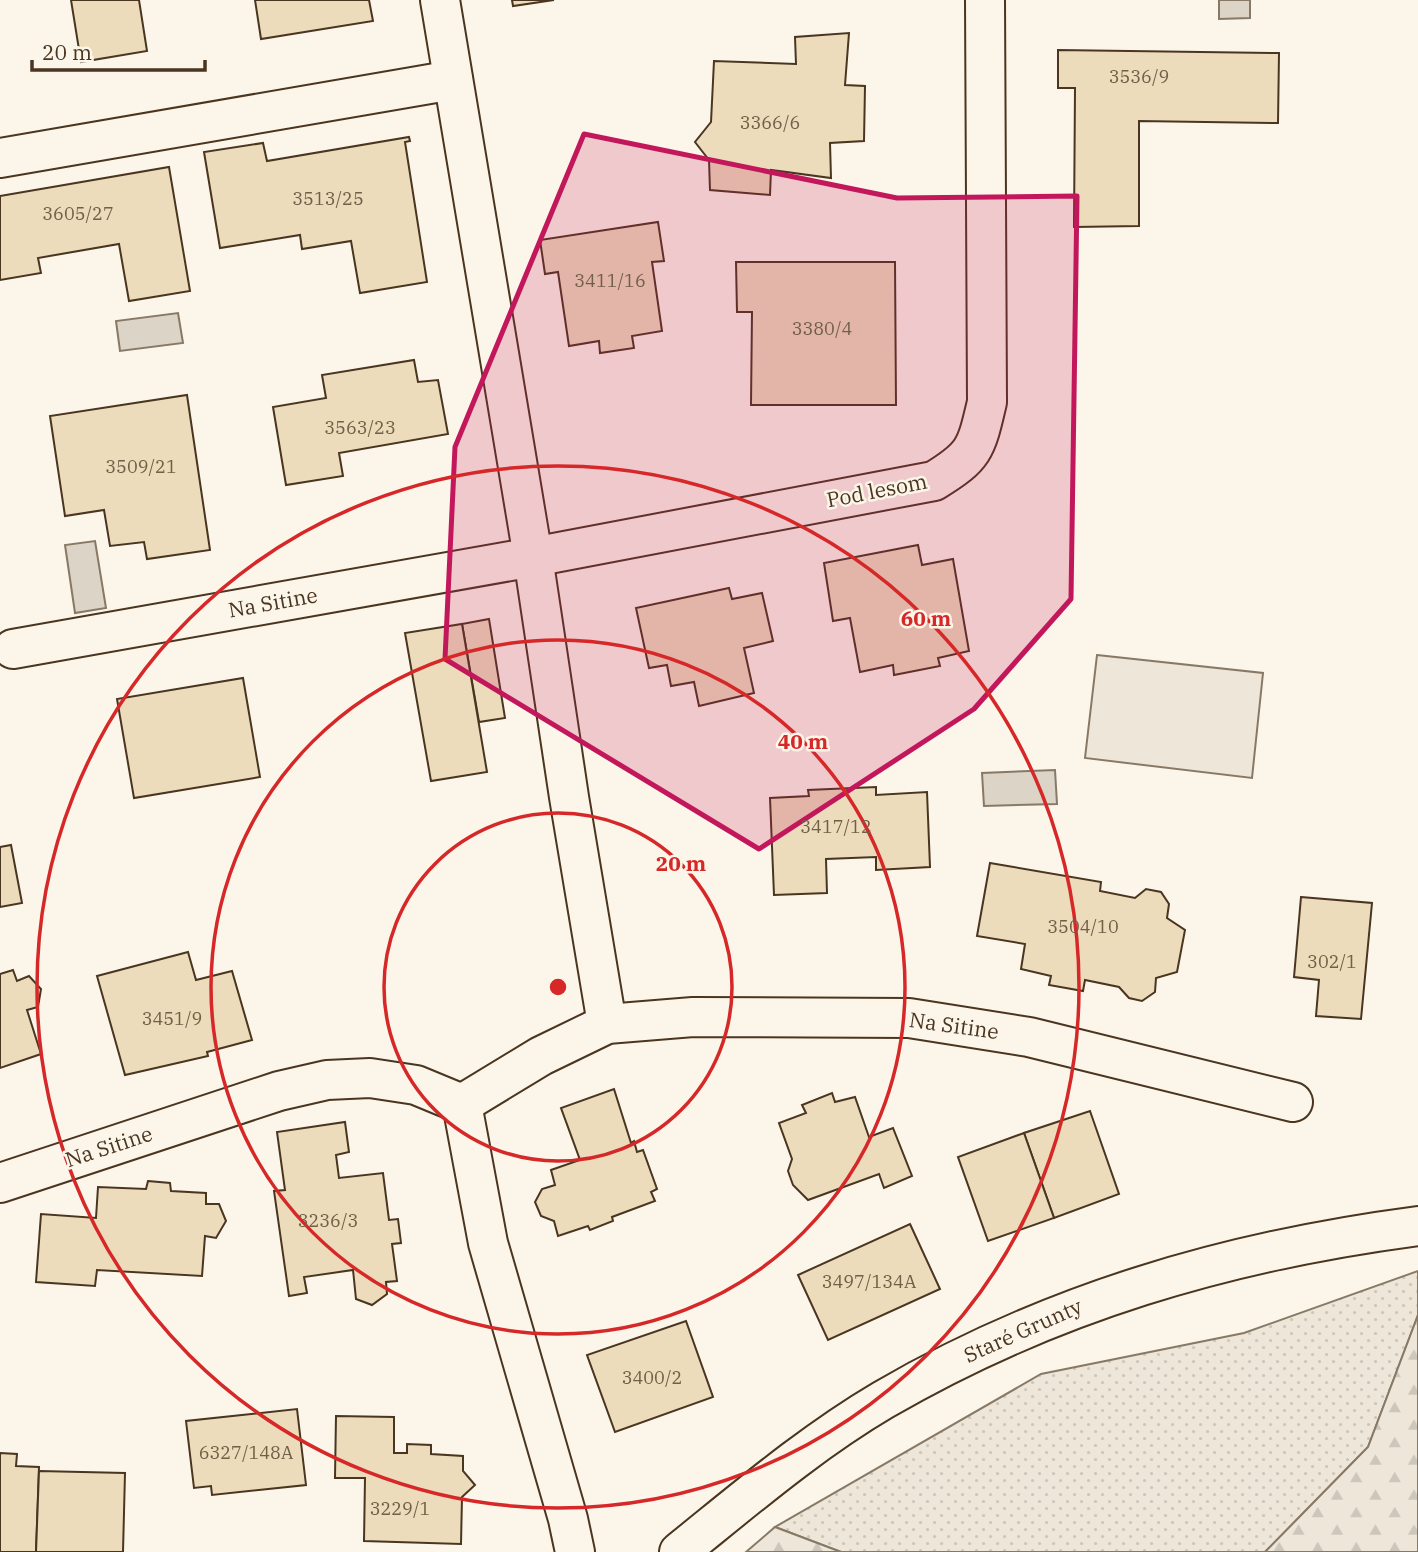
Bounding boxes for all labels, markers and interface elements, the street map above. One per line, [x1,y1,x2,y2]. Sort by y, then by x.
scale bar [32,28,205,72]
text: 20 m [42,38,92,66]
house number: 3536/9 [1109,65,1169,88]
house number: 3366/6 [740,111,800,134]
house number: 3513/25 [292,187,364,210]
house number: 3605/27 [42,202,114,225]
house number: 3411/16 [574,269,646,292]
house number: 3380/4 [792,317,852,340]
house number: 3563/23 [324,416,396,439]
house number: 3509/21 [105,455,177,478]
street label: Pod lesom [824,467,930,513]
street label: Na Sitine [226,580,320,624]
text: 60 m [901,604,951,632]
text: 40 m [778,727,828,755]
house number: 3417/12 [800,815,872,838]
text: 20 m [656,849,706,877]
house number: 3504/10 [1047,915,1119,938]
house number: 302/1 [1307,950,1357,973]
centre of rings [546,975,570,999]
street label: Na Sitine [908,1005,1001,1045]
house number: 3451/9 [142,1007,202,1030]
street label: Na Sitine [61,1119,156,1173]
house number: 3236/3 [298,1209,358,1232]
house number: 3497/134A [822,1270,917,1293]
street label: Staré Grunty [959,1291,1087,1369]
house number: 3400/2 [622,1366,682,1389]
house number: 6327/148A [199,1441,294,1464]
house number: 3229/1 [370,1497,430,1520]

